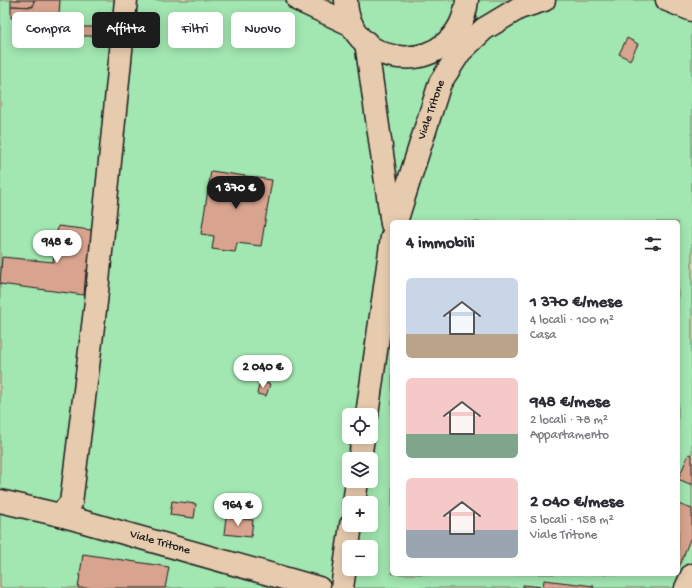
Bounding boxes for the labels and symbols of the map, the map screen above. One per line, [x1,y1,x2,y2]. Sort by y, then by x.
street label: Viale Tritone [415,78,449,143]
pin: 1 370 € [199,176,273,210]
pin: 948 € [29,230,85,264]
pin: 2 040 € [226,355,300,389]
pin: 964 € [210,493,266,527]
street label: Viale Tritone [127,527,193,559]

